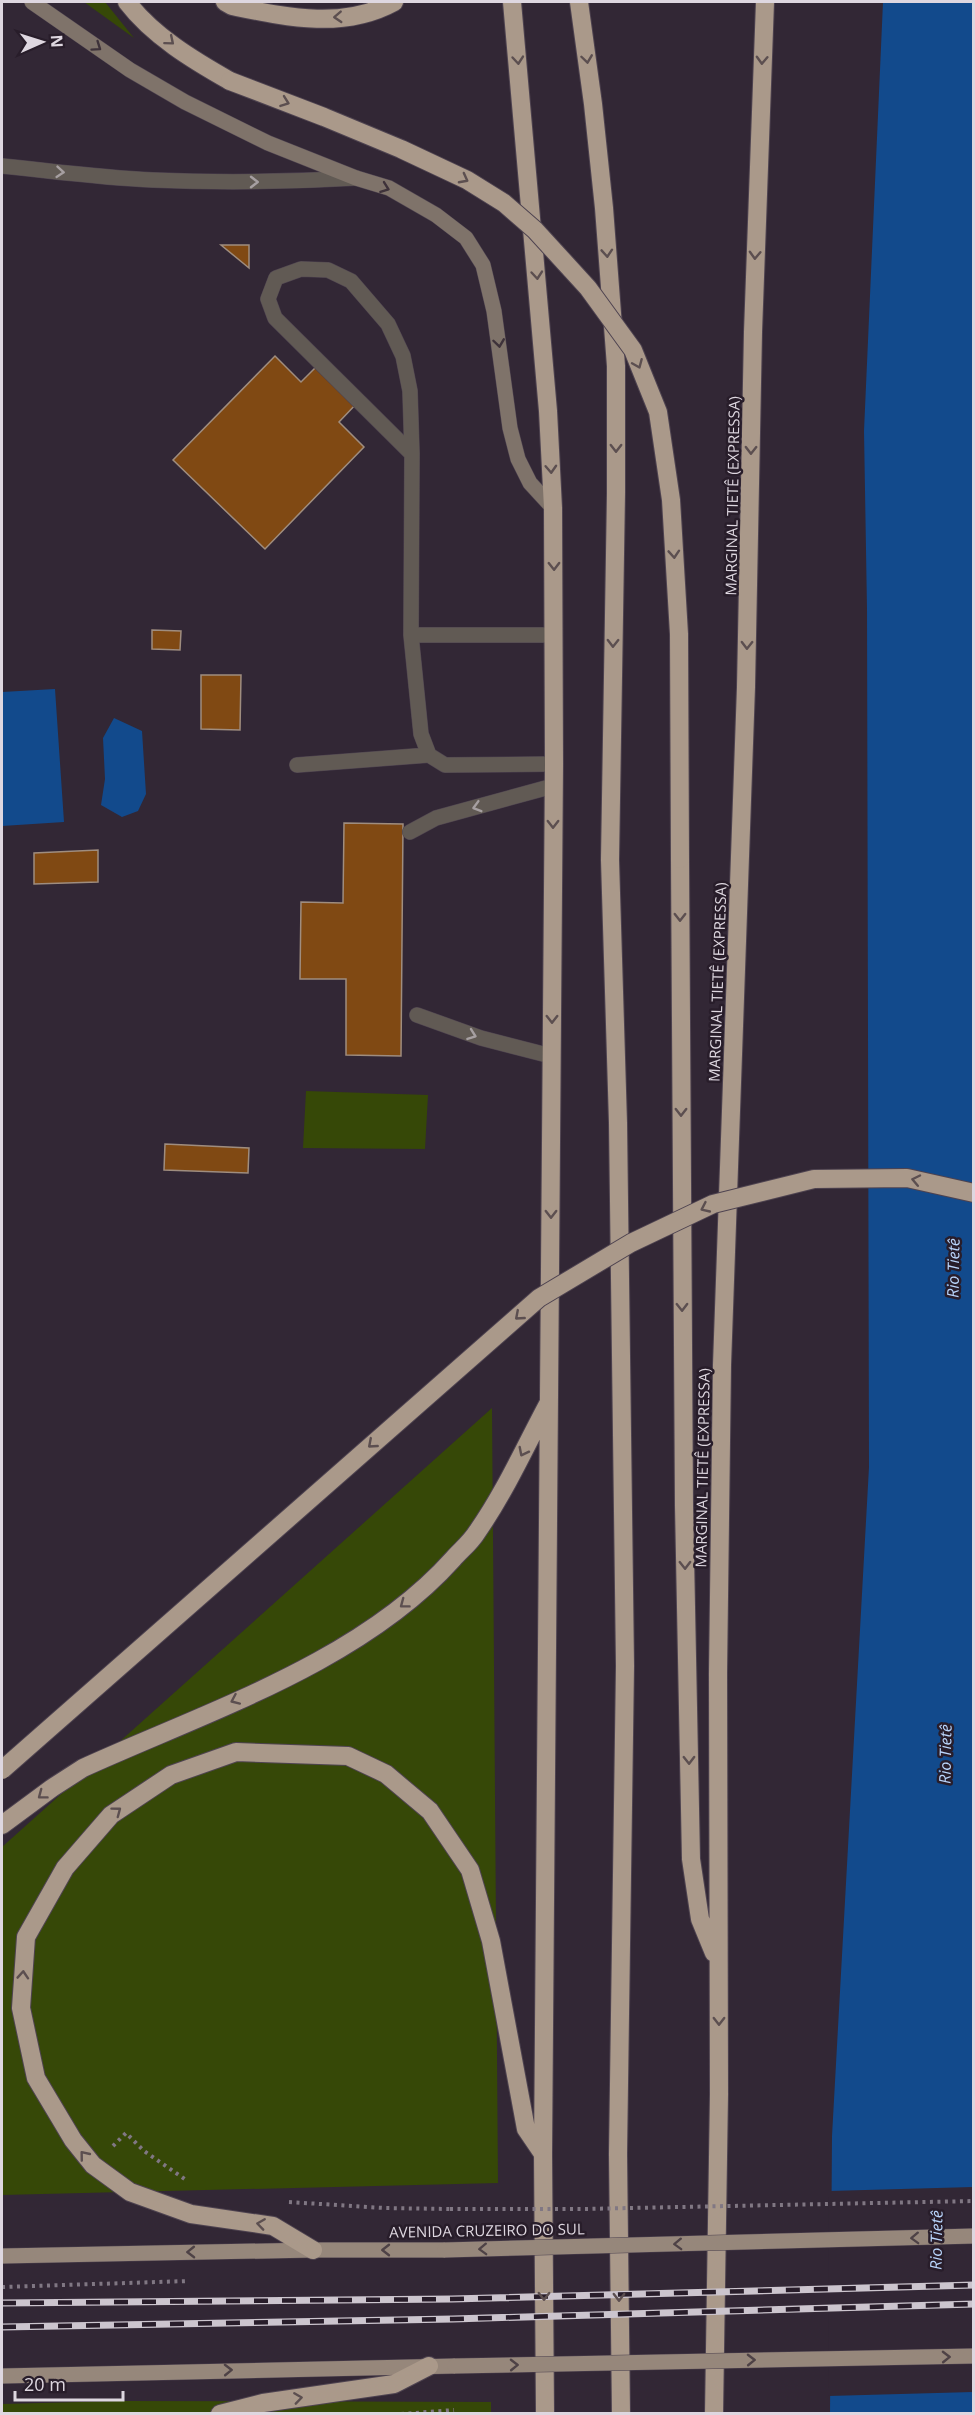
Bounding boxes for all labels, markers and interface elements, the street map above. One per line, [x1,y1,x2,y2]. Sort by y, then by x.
one-way arrow [333,11,342,24]
north arrow [12,12,72,72]
text: N [46,34,68,48]
one-way arrow [163,34,174,45]
one-way arrow [91,40,102,51]
one-way arrow [511,55,524,64]
one-way arrow [581,55,593,64]
one-way arrow [756,55,768,64]
one-way arrow [279,94,290,107]
one-way arrow [55,165,64,178]
one-way arrow [458,172,468,183]
one-way arrow [250,176,259,188]
one-way arrow [379,180,390,193]
one-way arrow [601,249,614,258]
one-way arrow [749,250,762,259]
one-way arrow [530,270,543,279]
one-way arrow [492,338,504,347]
one-way arrow [631,357,643,368]
street label: MARGINAL TIETÊ (EXPRESSA) [720,396,744,596]
one-way arrow [610,444,622,453]
one-way arrow [744,445,757,454]
one-way arrow [545,465,558,474]
one-way arrow [667,549,680,558]
one-way arrow [548,562,560,571]
one-way arrow [607,638,619,647]
one-way arrow [741,640,753,649]
one-way arrow [472,800,483,812]
one-way arrow [547,820,559,829]
street label: MARGINAL TIETÊ (EXPRESSA) [704,882,730,1082]
one-way arrow [674,913,686,922]
one-way arrow [546,1015,558,1024]
one-way arrow [466,1027,477,1040]
one-way arrow [675,1108,687,1117]
one-way arrow [912,1174,922,1187]
one-way arrow [700,1200,711,1212]
one-way arrow [545,1210,557,1219]
water label: Rio Tietê [941,1238,965,1298]
one-way arrow [676,1303,688,1312]
one-way arrow [515,1309,525,1320]
street label: MARGINAL TIETÊ (EXPRESSA) [690,1368,714,1568]
one-way arrow [368,1437,379,1448]
one-way arrow [519,1446,530,1456]
one-way arrow [679,1560,692,1569]
one-way arrow [400,1597,411,1608]
one-way arrow [231,1693,242,1705]
water label: Rio Tietê [933,1724,957,1784]
one-way arrow [683,1755,696,1764]
one-way arrow [38,1788,49,1799]
one-way arrow [111,1808,122,1819]
one-way arrow [16,1971,29,1980]
one-way arrow [713,2017,725,2026]
one-way arrow [81,2150,92,2161]
water label: Rio Tietê [924,2210,948,2270]
one-way arrow [256,2218,266,2230]
street label: AVENIDA CRUZEIRO DO SUL [389,2218,585,2242]
one-way arrow [911,2231,920,2244]
one-way arrow [674,2238,683,2250]
one-way arrow [479,2243,488,2255]
one-way arrow [382,2244,391,2256]
one-way arrow [187,2246,196,2259]
one-way arrow [538,2292,550,2301]
one-way arrow [613,2292,625,2301]
one-way arrow [941,2351,950,2363]
one-way arrow [746,2354,755,2367]
one-way arrow [509,2359,518,2371]
scale bar [15,2364,123,2402]
one-way arrow [223,2364,232,2377]
text: 20 m [24,2372,66,2396]
one-way arrow [293,2393,302,2405]

